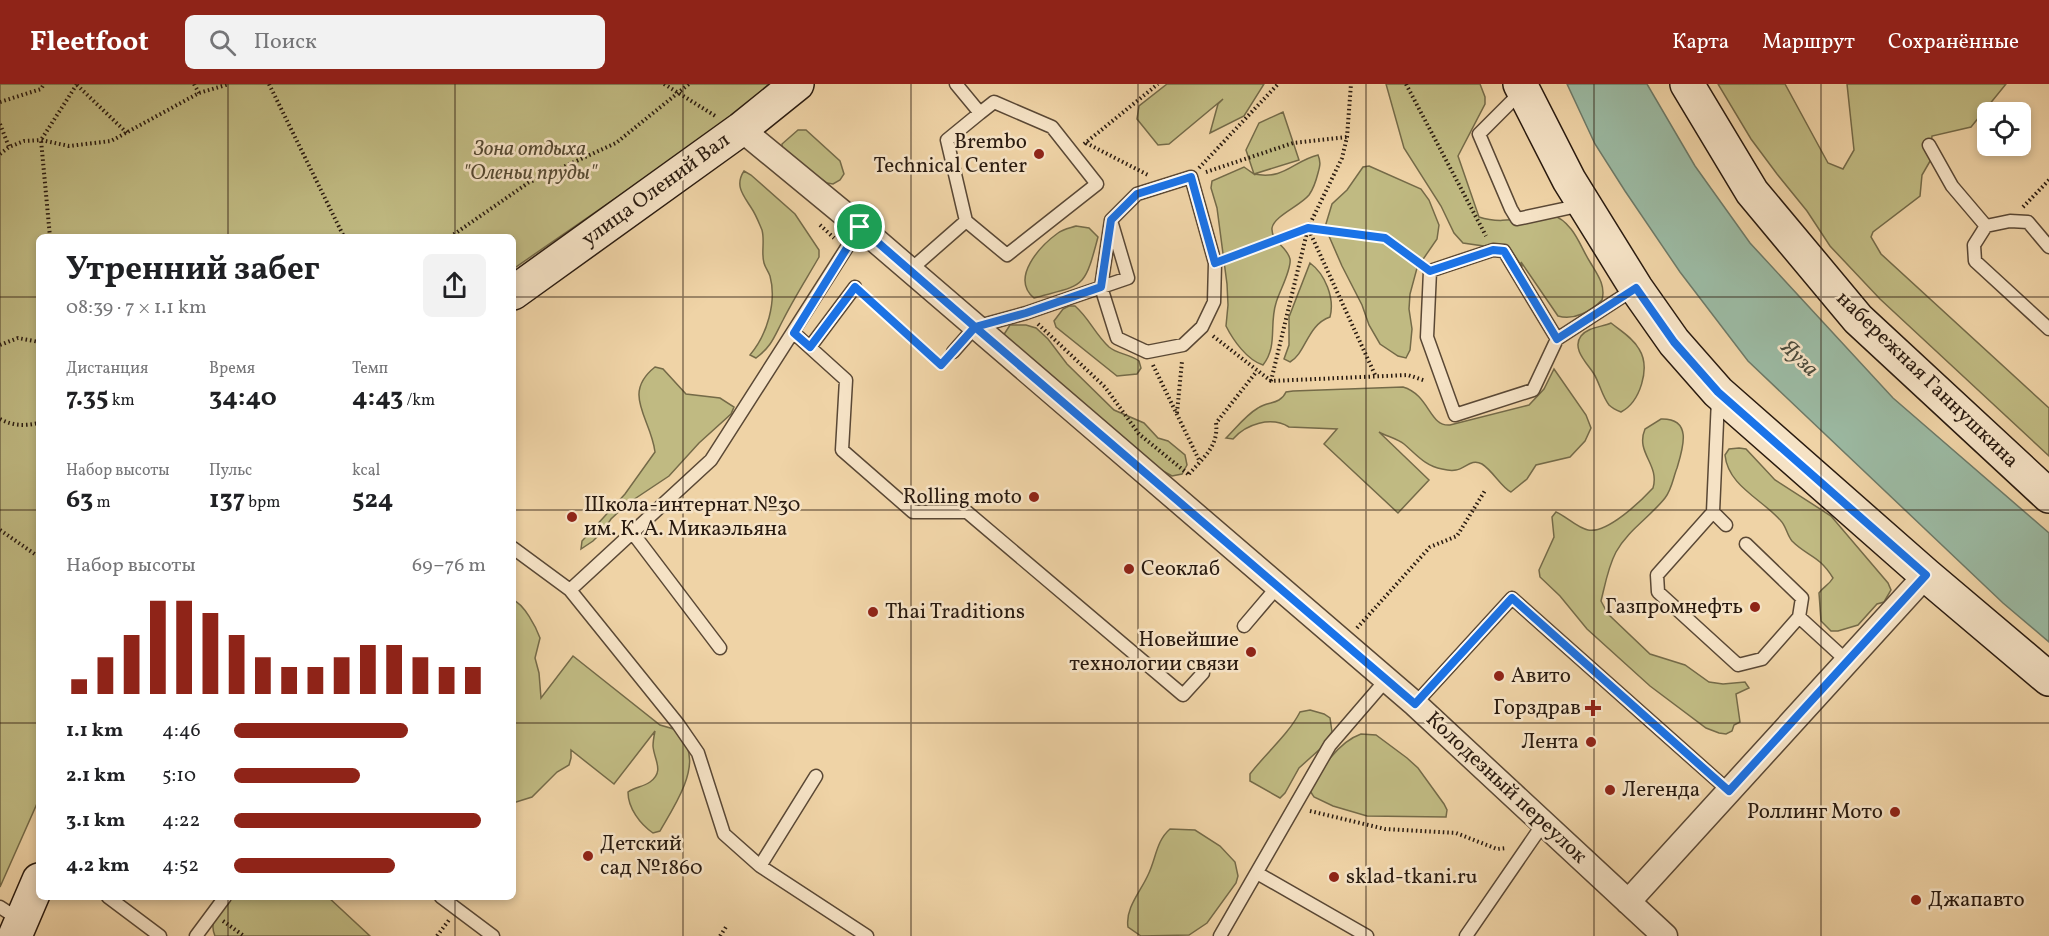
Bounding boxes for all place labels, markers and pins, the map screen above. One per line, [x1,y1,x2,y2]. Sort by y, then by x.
place label: Brembo Technical Center [874,128,1027,181]
marker: Brembo Technical Center [1032,147,1046,161]
pin [834,201,885,252]
place label: Rolling moto [903,483,1022,512]
marker: Rolling moto [1027,490,1041,504]
place label: Школа-интернат №30 им. К. А. Микаэльяна [584,491,800,544]
marker: Школа-интернат №30 им. К. А. Микаэльяна [565,510,579,524]
place label: Сеоклаб [1141,555,1220,584]
marker: Сеоклаб [1122,562,1136,576]
place label: Газпромнефть [1605,593,1743,622]
place label: Thai Traditions [885,598,1025,627]
marker: Газпромнефть [1748,600,1762,614]
marker: Thai Traditions [866,605,880,619]
place label: Новейшие технологии связи [1069,626,1239,679]
marker: Новейшие технологии связи [1244,645,1258,659]
place label: Авито [1511,662,1571,691]
marker: Авито [1492,669,1506,683]
place label: Горздрав [1493,694,1581,723]
marker: Горздрав [1586,701,1600,715]
place label: Лента [1521,728,1579,757]
marker: Лента [1584,735,1598,749]
place label: Легенда [1622,776,1700,805]
marker: Легенда [1603,783,1617,797]
place label: Роллинг Мото [1747,798,1883,827]
marker: Роллинг Мото [1888,805,1902,819]
place label: Детский сад №1860 [600,830,703,883]
marker: Детский сад №1860 [581,849,595,863]
place label: sklad-tkani.ru [1346,863,1478,892]
marker: sklad-tkani.ru [1327,870,1341,884]
place label: Джапавто [1928,886,2025,915]
marker: Джапавто [1909,893,1923,907]

